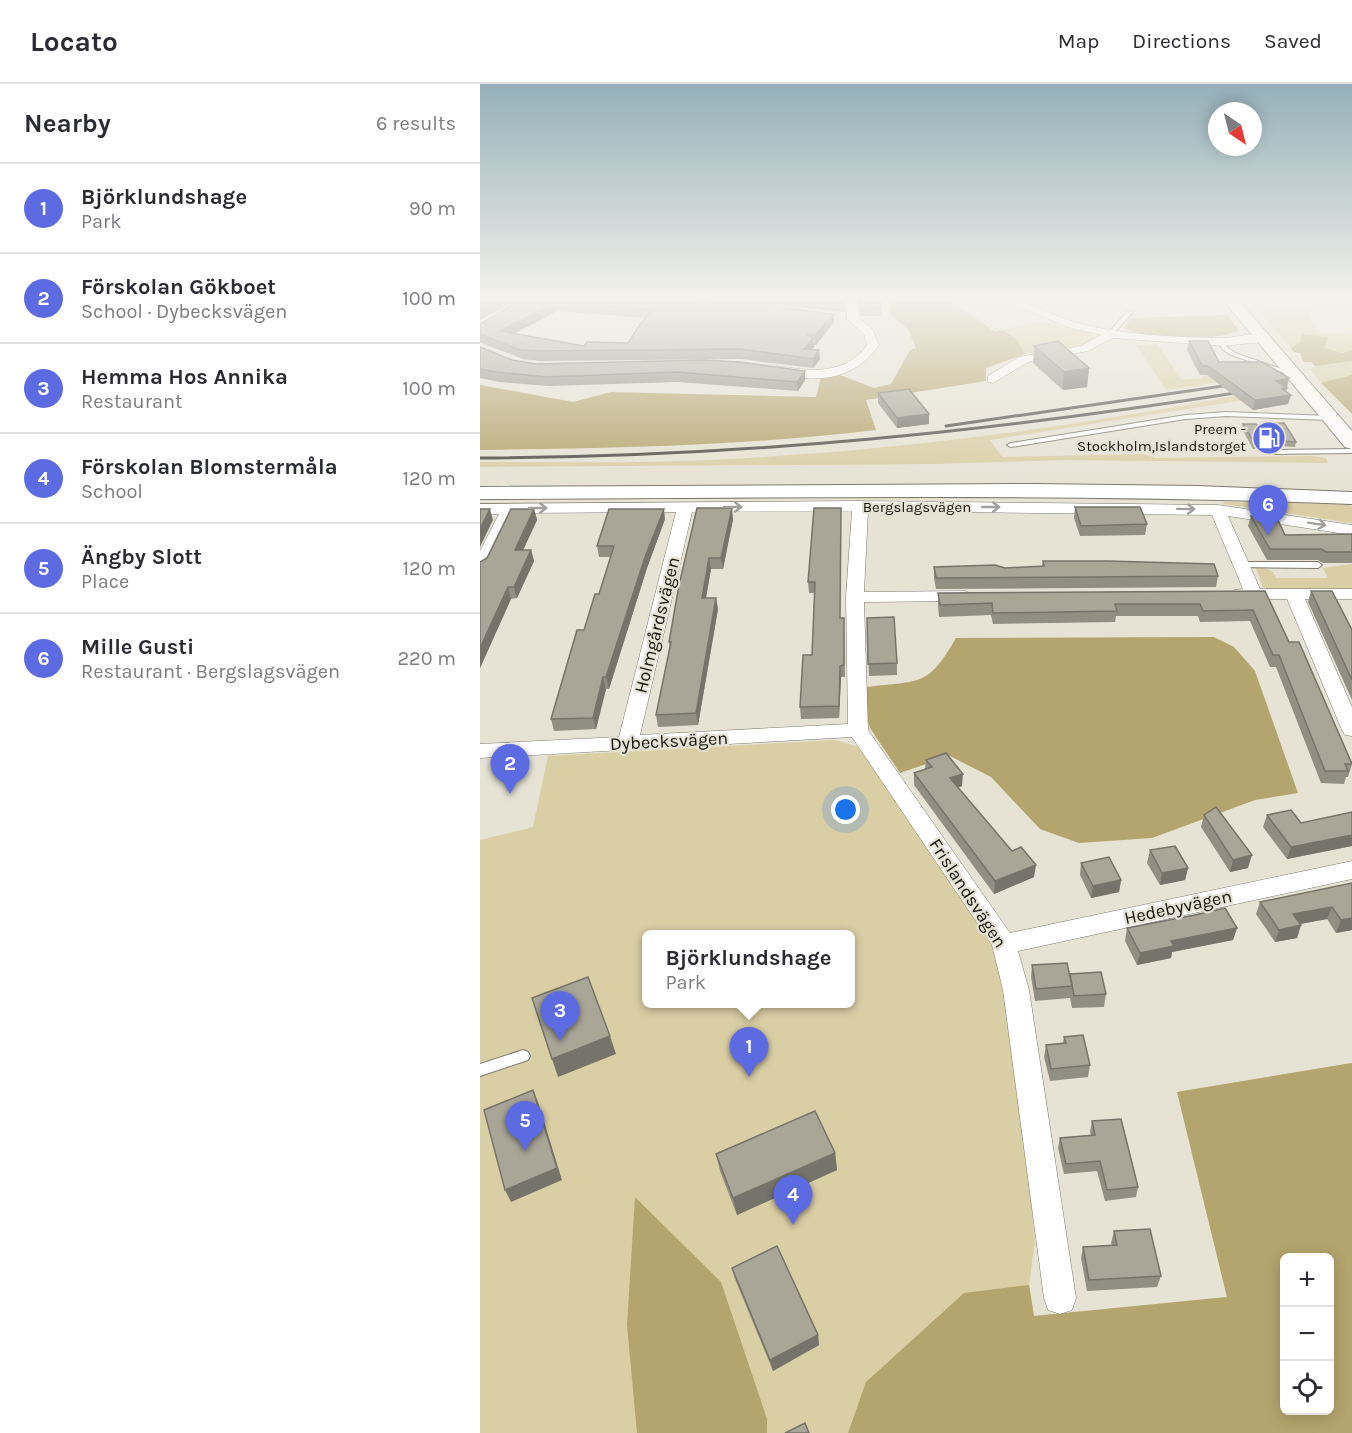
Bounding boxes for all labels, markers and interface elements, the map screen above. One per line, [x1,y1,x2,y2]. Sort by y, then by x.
text: Locato [30,25,118,58]
text: Map [1058,29,1099,53]
text: Directions [1132,29,1231,53]
text: Saved [1264,29,1322,53]
north arrow [1208,102,1262,156]
text: Nearby [24,108,111,139]
text: 6 results [376,112,456,135]
text: Björklundshage [81,184,247,210]
text: 1 [40,197,47,220]
text: 90 m [409,197,456,220]
text: Park [81,210,122,233]
text: Förskolan Gökboet [81,274,276,300]
text: 2 [37,287,50,310]
text: 100 m [402,287,456,310]
text: School · Dybecksvägen [81,300,287,323]
text: Hemma Hos Annika [81,364,288,390]
text: 3 [37,377,50,400]
text: 100 m [402,377,456,400]
text: Restaurant [81,390,183,413]
place label: Preem - Stockholm,Islandstorget [1077,420,1246,455]
fuel station icon: Preem - Stockholm,Islandstorget [1251,420,1287,456]
text: Förskolan Blomstermåla [81,454,338,480]
text: 4 [38,467,49,490]
text: 120 m [402,467,456,490]
text: School [81,480,143,503]
pin: 6 [1248,486,1288,535]
street label: Bergslagsvägen [863,498,971,516]
one-way arrow [723,501,743,513]
one-way arrow [981,501,1001,513]
one-way arrow [528,503,548,514]
one-way arrow [1176,503,1196,515]
one-way arrow [1307,519,1327,530]
text: Ängby Slott [81,544,202,570]
street label: Holmgårdsvägen [629,555,685,695]
text: 5 [38,557,49,580]
text: 120 m [402,557,456,580]
text: Place [81,570,129,593]
text: Mille Gusti [81,634,194,660]
text: 6 [37,647,50,670]
text: 220 m [397,647,456,670]
text: Restaurant · Bergslagsvägen [81,660,340,683]
street label: Dybecksvägen [609,727,729,755]
pin: 2 [490,744,530,794]
your location [831,795,860,824]
street label: Frislandsvägen [924,834,1012,952]
street label: Hedebyvägen [1122,885,1234,929]
popup [642,930,855,1008]
text: Björklundshage [665,945,832,971]
text: Park [665,971,706,994]
pin: 3 [540,992,580,1041]
pin: 1 [730,1028,768,1077]
pin: 5 [506,1102,544,1151]
pin: 4 [774,1176,812,1225]
map controls [1280,1253,1334,1415]
button: + [1280,1253,1334,1307]
button: − [1280,1307,1334,1361]
button: locate [1280,1361,1334,1415]

